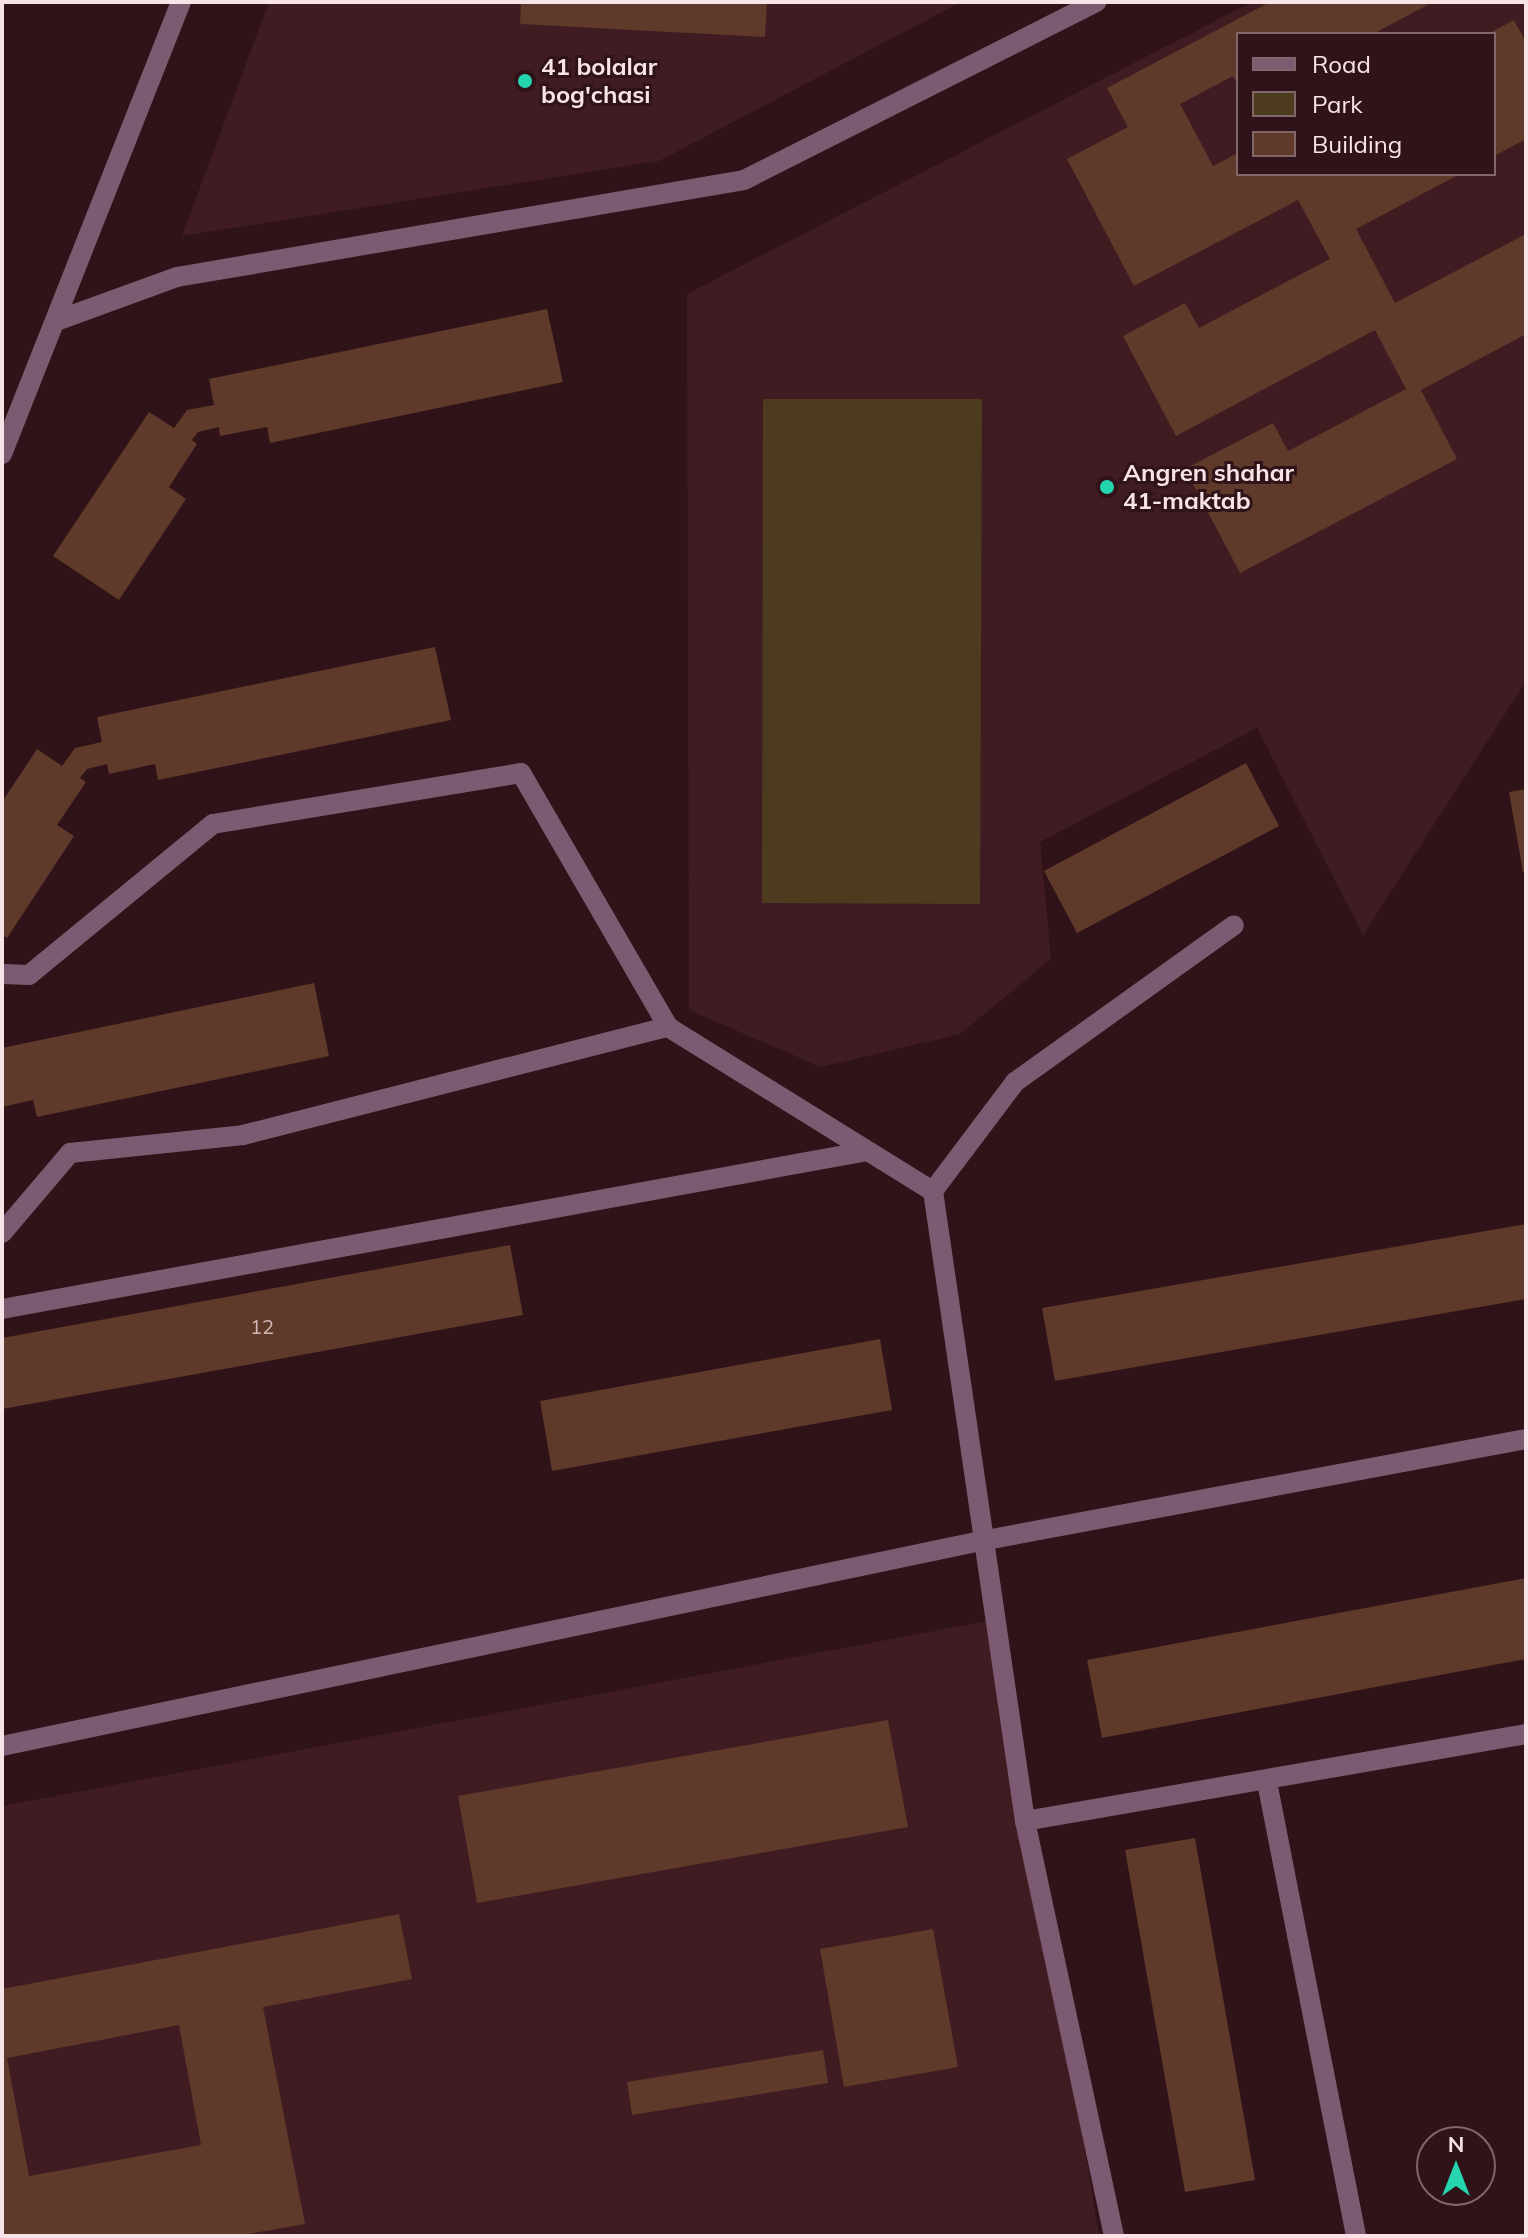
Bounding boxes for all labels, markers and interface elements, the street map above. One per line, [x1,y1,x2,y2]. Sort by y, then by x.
legend [1236,32,1496,176]
text: Road [1312,49,1371,79]
place label: 41 bolalar bog'chasi [541,53,657,109]
marker: 41 bolalar bog'chasi [516,72,534,90]
text: Park [1312,89,1363,119]
text: Building [1312,129,1402,159]
place label: Angren shahar 41-maktab [1123,459,1294,515]
marker: Angren shahar 41-maktab [1098,478,1116,496]
house number: 12 [250,1314,274,1338]
north arrow [1416,2126,1496,2206]
text: N [1448,2130,1464,2158]

